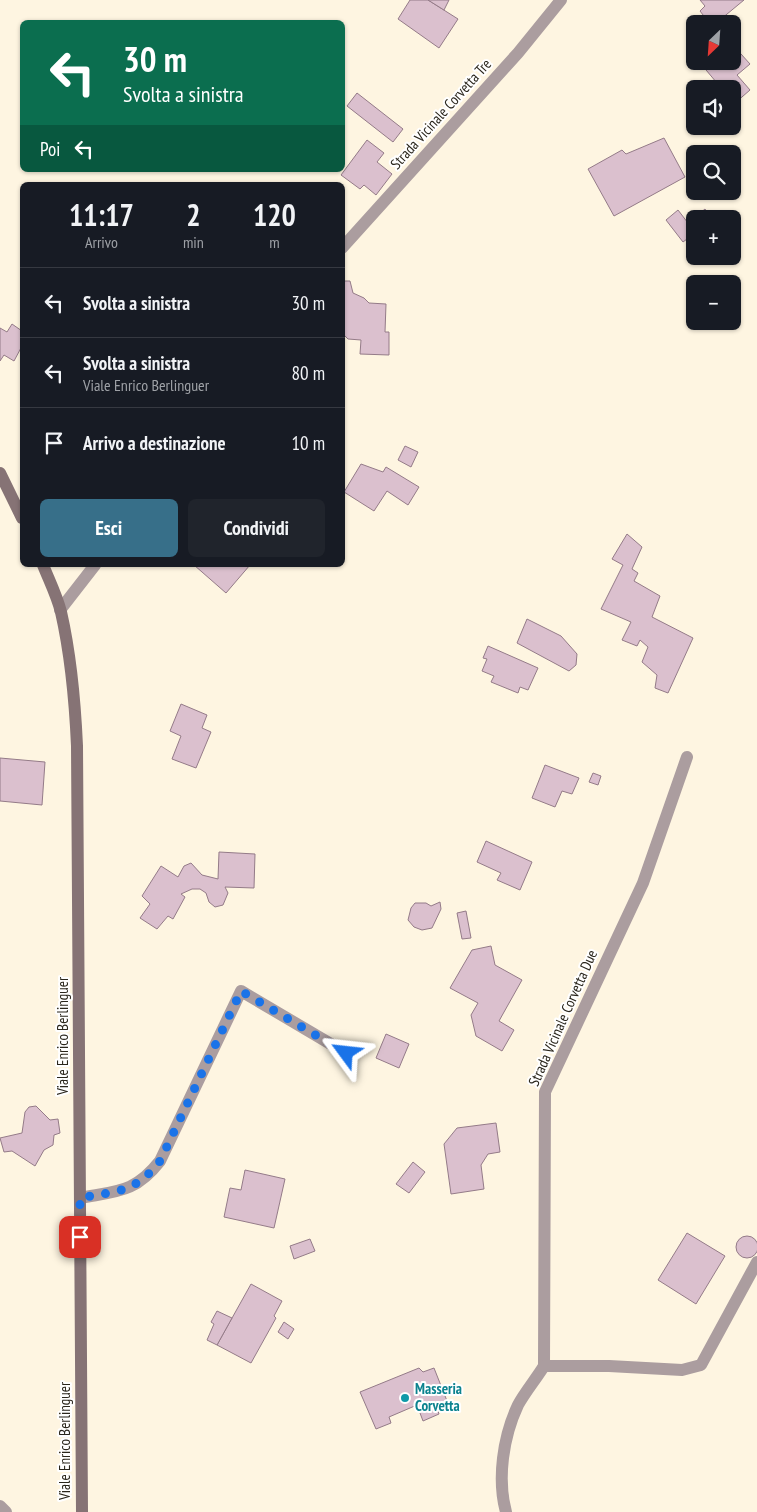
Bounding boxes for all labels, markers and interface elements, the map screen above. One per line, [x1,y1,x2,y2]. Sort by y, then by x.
north arrow [686,15,741,70]
map controls [686,15,741,330]
text: 30 m [123,36,187,82]
icon: left [40,40,105,105]
street label: Strada Vicinale Corvetta Tre [386,55,495,173]
text: Svolta a sinistra [123,80,244,108]
button: sound [686,80,741,135]
icon: left [70,135,98,163]
text: Poi [40,137,60,161]
button: search [686,145,741,200]
text: 11:17 [69,195,134,234]
text: 2 [186,195,201,234]
text: 120 [253,195,296,234]
button: + [686,210,741,265]
text: Arrivo [85,232,118,252]
text: min [183,232,204,252]
text: m [269,232,280,252]
button: − [686,275,741,330]
icon: left [40,289,68,317]
text: Svolta a sinistra [83,291,190,315]
text: 30 m [292,291,325,315]
text: Svolta a sinistra [83,351,190,375]
icon: left [40,359,68,387]
text: 80 m [292,361,325,385]
text: Viale Enrico Berlinguer [83,375,209,395]
icon: arrive [40,429,68,457]
text: Arrivo a destinazione [83,431,226,455]
text: 10 m [292,431,325,455]
button: Esci [40,499,178,557]
button: Condividi [188,499,325,557]
street label: Strada Vicinale Corvetta Due [524,947,601,1089]
street label: Viale Enrico Berlinguer [53,976,72,1096]
position arrow [319,1026,371,1078]
pin [59,1216,101,1258]
icon: arrive [66,1223,94,1251]
place label: Masseria Corvetta [415,1379,462,1415]
street label: Viale Enrico Berlinguer [55,1381,74,1501]
marker: Masseria Corvetta [399,1392,411,1404]

